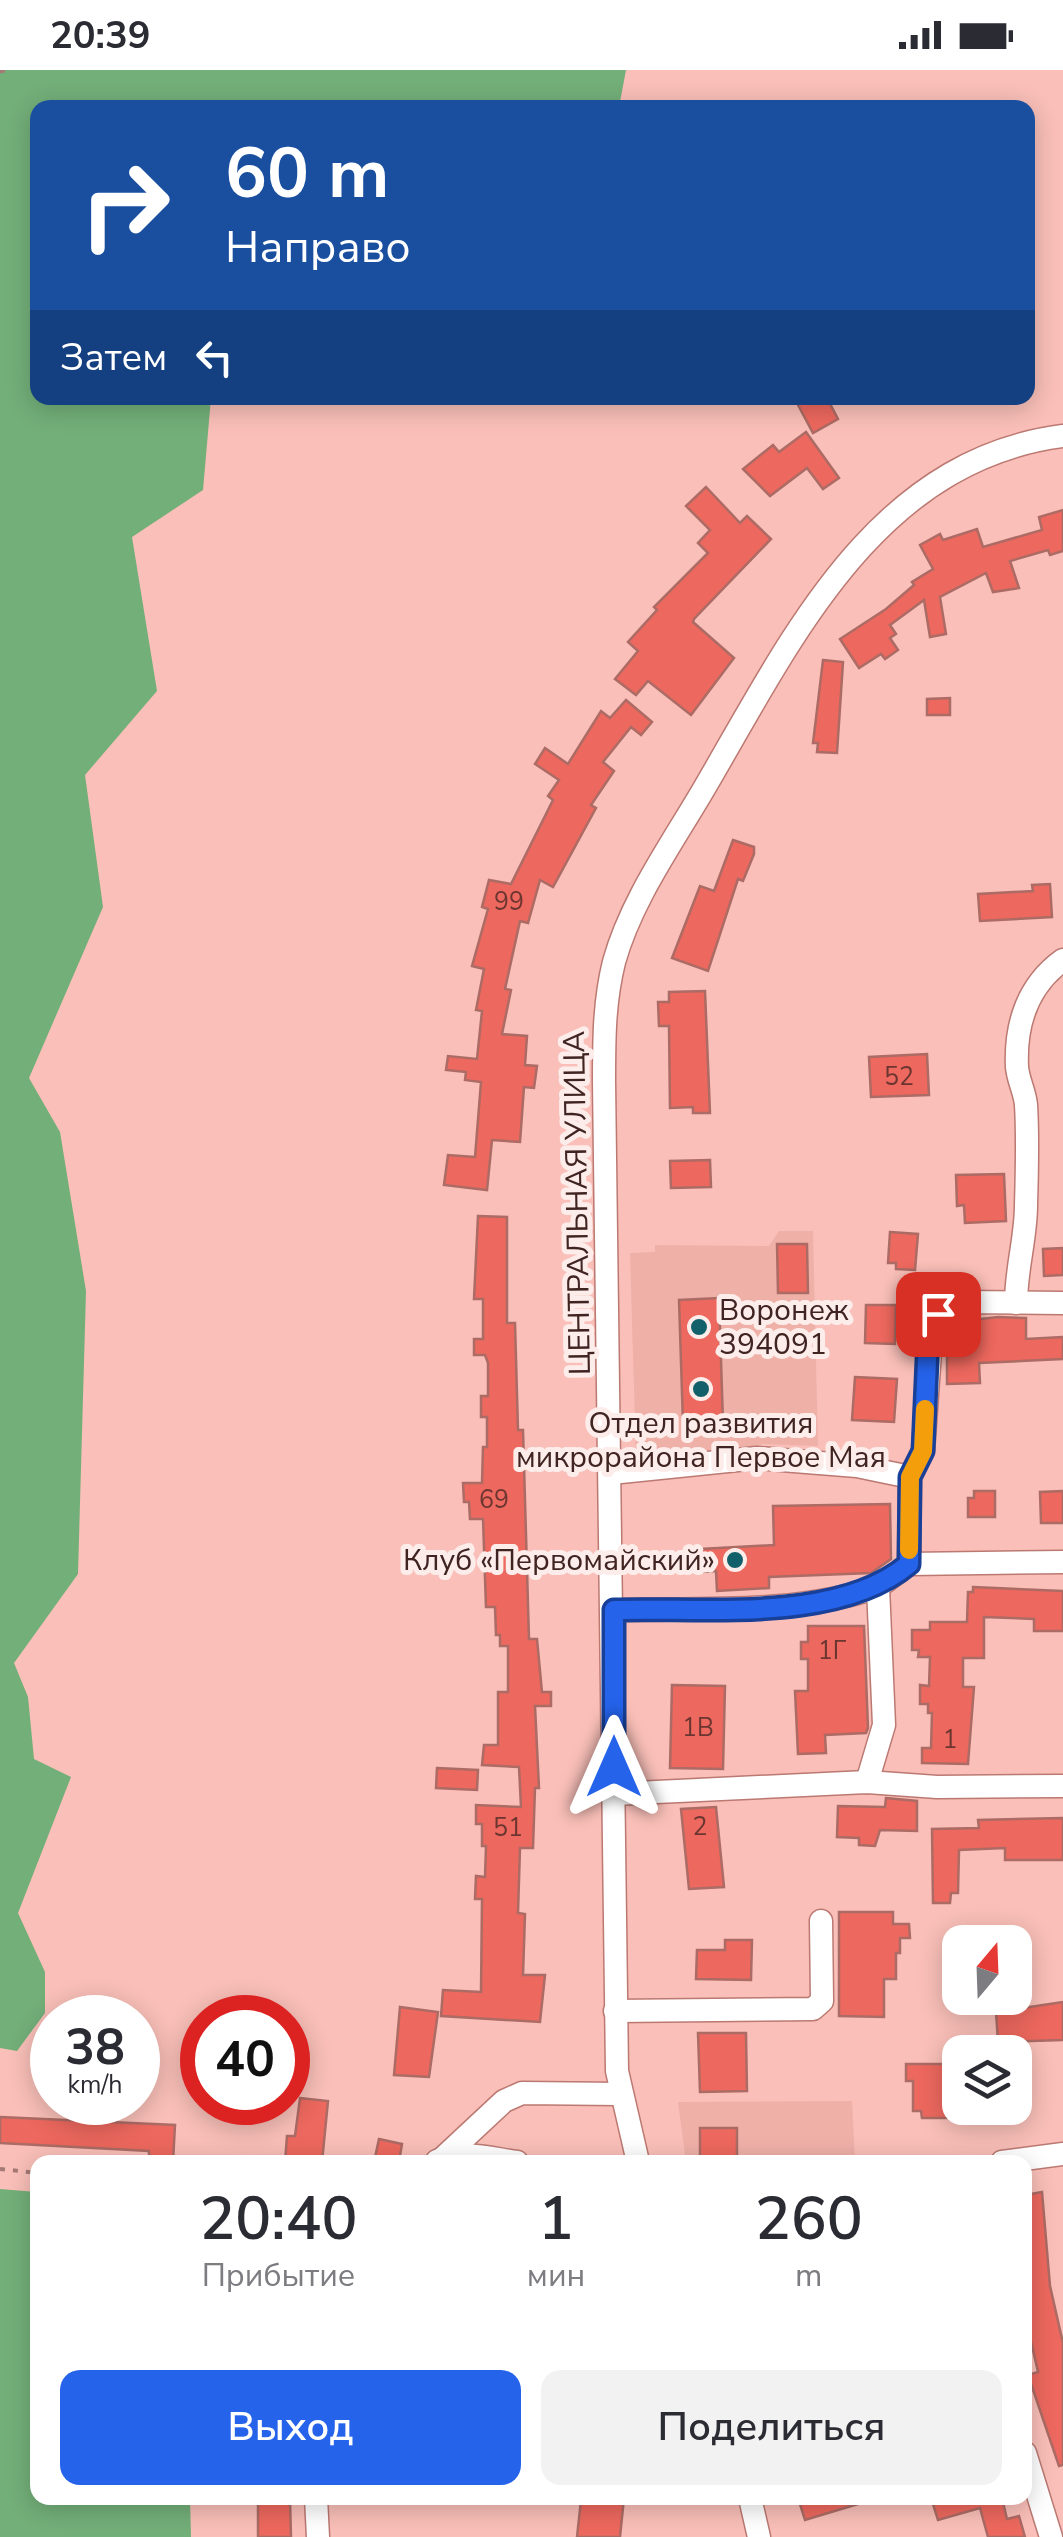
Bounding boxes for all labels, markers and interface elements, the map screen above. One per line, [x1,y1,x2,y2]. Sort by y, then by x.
text: 20:39 [50,10,151,61]
text: 60 m [225,126,389,222]
icon: right [60,140,190,270]
text: Направо [225,217,411,278]
icon: left [187,330,242,385]
text: Затем [60,332,167,383]
house number: 99 [494,885,524,919]
street label: ЦЕНТРАЛЬНАЯ УЛИЦА [554,1030,601,1376]
house number: 52 [884,1060,914,1094]
pin [896,1272,981,1357]
icon: arrive [911,1287,966,1342]
place label: Воронеж 394091 [719,1290,849,1365]
marker: Воронеж 394091 [688,1316,710,1338]
marker: Отдел развития микрорайона Первое Мая [690,1378,712,1400]
place label: Отдел развития микрорайона Первое Мая [516,1403,886,1478]
house number: 69 [479,1483,509,1517]
place label: Клуб «Первомайский» [403,1540,715,1581]
marker: Клуб «Первомайский» [724,1549,746,1571]
house number: 1Г [818,1634,847,1668]
house number: 1В [682,1711,714,1745]
position arrow [562,1715,666,1819]
house number: 1 [942,1723,958,1757]
house number: 2 [692,1810,708,1844]
house number: 51 [493,1811,523,1845]
north arrow [942,1925,1032,2015]
map controls [942,1925,1032,2125]
speed limit sign: 40 [180,1995,310,2125]
text: 38 [65,2013,125,2082]
button: layers [942,2035,1032,2125]
text: km/h [67,2068,123,2102]
text: 20:40 [199,2178,358,2260]
text: 1 [538,2178,574,2260]
text: 260 [755,2178,863,2260]
text: Прибытие [202,2254,355,2297]
text: мин [527,2254,585,2297]
text: m [795,2254,822,2297]
button: Выход [60,2370,521,2485]
button: Поделиться [541,2370,1002,2485]

